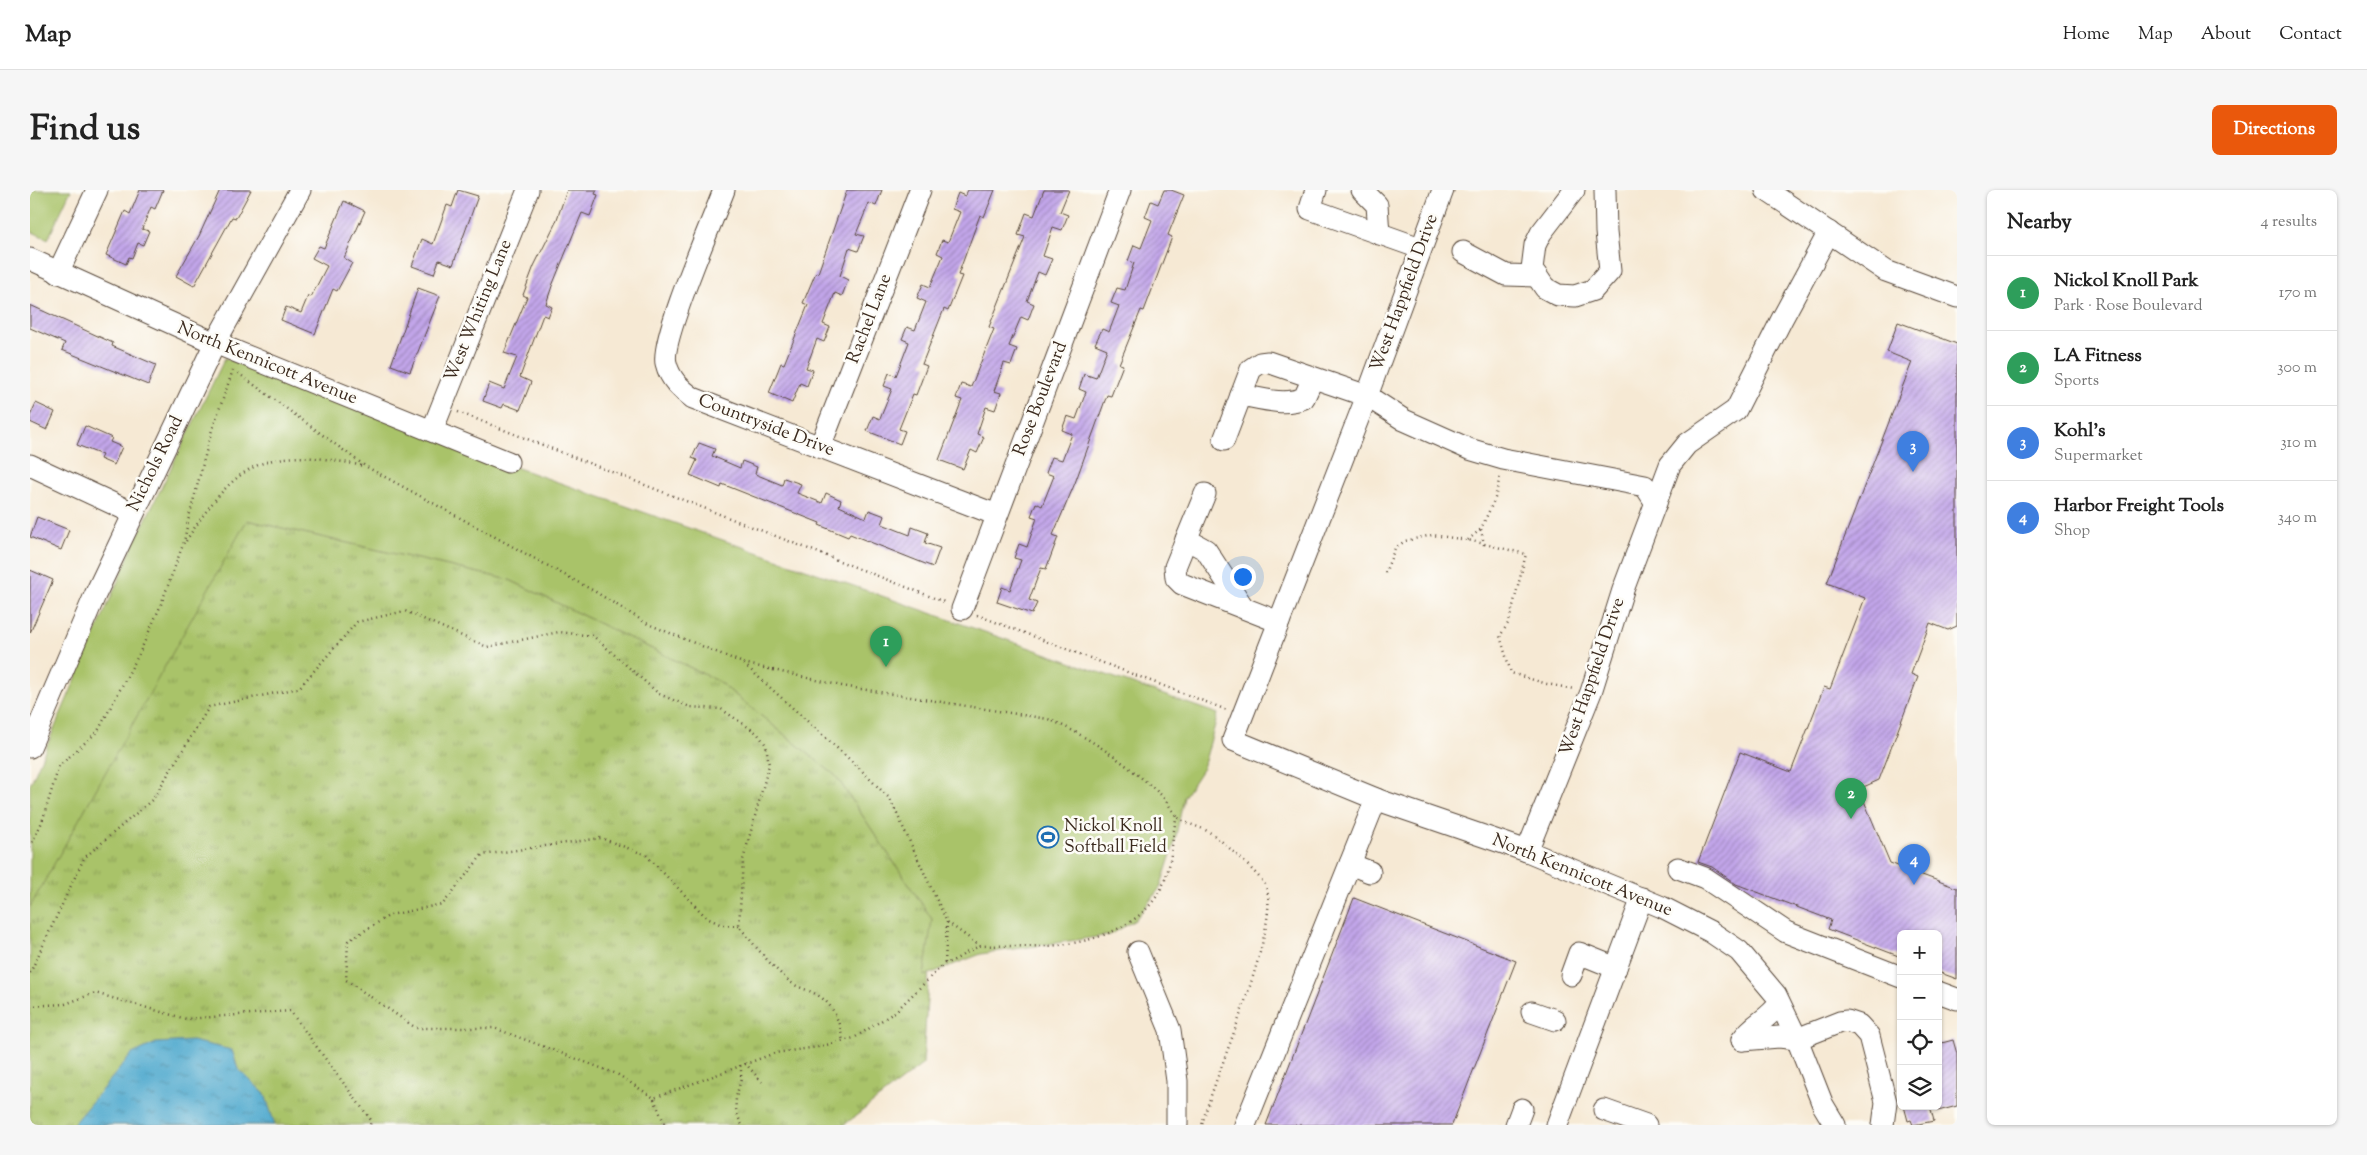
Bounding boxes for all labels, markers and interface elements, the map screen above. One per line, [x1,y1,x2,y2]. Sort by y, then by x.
text: Map [25,18,71,52]
text: Home [2063,22,2110,48]
text: Map [2138,22,2173,48]
text: About [2201,22,2251,48]
text: Contact [2279,22,2342,48]
text: Find us [30,105,140,156]
button: Directions [2212,105,2337,155]
text: Nearby [2007,208,2072,238]
street label: West Happfield Drive [1364,211,1446,375]
text: 4 results [2261,211,2317,234]
street label: West Whiting Lane [439,236,519,386]
text: Nickol Knoll Park [2054,268,2199,295]
street label: Rachel Lane [841,270,899,368]
text: 1 [2020,282,2026,305]
text: 170 m [2279,282,2317,305]
text: Park · Rose Boulevard [2054,295,2203,318]
street label: North Kennicott Avenue [173,316,361,412]
street label: Rose Boulevard [1007,338,1075,460]
text: LA Fitness [2054,343,2142,370]
text: 2 [2019,357,2027,380]
text: 300 m [2277,357,2317,380]
text: Sports [2054,370,2099,393]
street label: Countryside Drive [694,388,838,464]
street label: Nichols Road [122,412,190,516]
text: Kohl's [2054,418,2105,445]
pin: 3 [1897,431,1929,472]
text: 3 [2020,432,2026,455]
text: 310 m [2280,432,2317,455]
text: Supermarket [2054,445,2143,468]
text: Harbor Freight Tools [2054,493,2224,520]
text: 4 [2019,507,2027,530]
text: 340 m [2278,507,2317,530]
text: Shop [2054,520,2090,543]
your location [1230,564,1256,590]
street label: West Happfield Drive [1554,594,1632,760]
pin: 1 [870,626,902,667]
pin: 2 [1835,778,1867,819]
place label: Nickol Knoll Softball Field [1064,814,1167,861]
sports icon: Nickol Knoll Softball Field [1036,825,1060,849]
street label: North Kennicott Avenue [1488,828,1676,924]
pin: 4 [1898,844,1930,885]
map controls [1897,930,1942,1110]
button: + [1897,930,1942,975]
button: − [1897,975,1942,1020]
button: locate [1897,1020,1942,1065]
button: layers [1897,1065,1942,1110]

